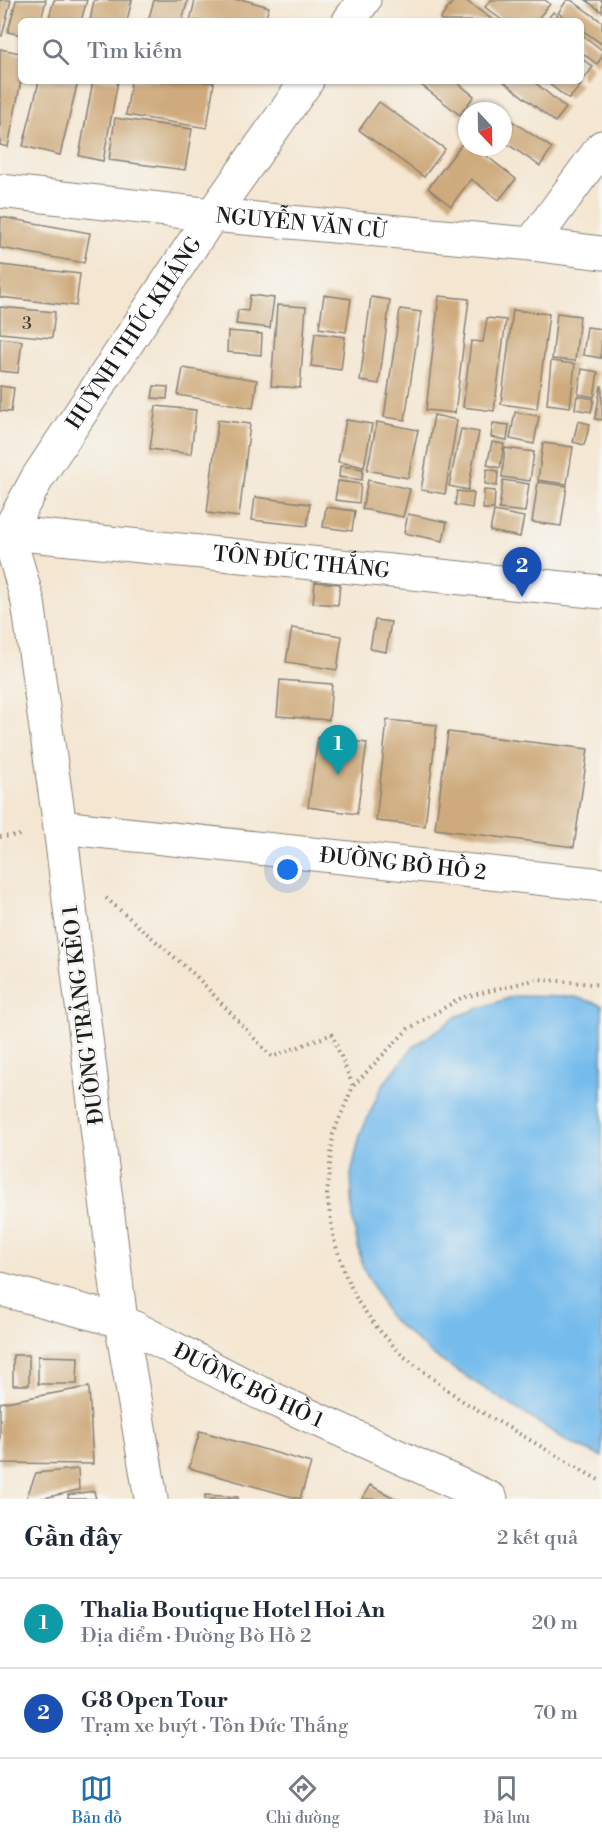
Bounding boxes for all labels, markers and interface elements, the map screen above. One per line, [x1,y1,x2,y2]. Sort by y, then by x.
search box [18,18,584,84]
icon: search [39,35,72,68]
text: Tìm kiếm [87,38,183,65]
north arrow [458,102,512,156]
street label: NGUYỄN VĂN CỪ [215,203,389,245]
street label: HUỲNH THÚC KHÁNG [61,232,208,435]
house number: 3 [22,312,32,335]
street label: TÔN ĐỨC THẮNG [212,540,391,585]
pin: 2 [502,548,542,597]
pin: 1 [318,726,358,775]
street label: ĐƯỜNG BỜ HỒ 2 [318,843,487,887]
your location [273,855,302,884]
street label: ĐƯỜNG TRẢNG KÈO 1 [55,904,110,1126]
street label: ĐƯỜNG BỜ HỒ 1 [168,1338,327,1434]
text: Gần đây [24,1522,122,1554]
text: 2 kết quả [497,1526,578,1551]
text: Thalia Boutique Hotel Hoi An [81,1597,385,1624]
text: 1 [39,1611,48,1636]
text: 20 m [532,1611,578,1636]
text: Địa điểm · Đường Bờ Hồ 2 [81,1624,311,1649]
text: G8 Open Tour [81,1687,228,1714]
text: 2 [37,1701,50,1726]
text: 70 m [534,1701,578,1726]
text: Trạm xe buýt · Tôn Đức Thắng [81,1714,348,1739]
tab: Bản đồ [72,1772,122,1828]
tab: Chỉ đường [266,1772,340,1828]
tab: Đã lưu [483,1772,530,1828]

